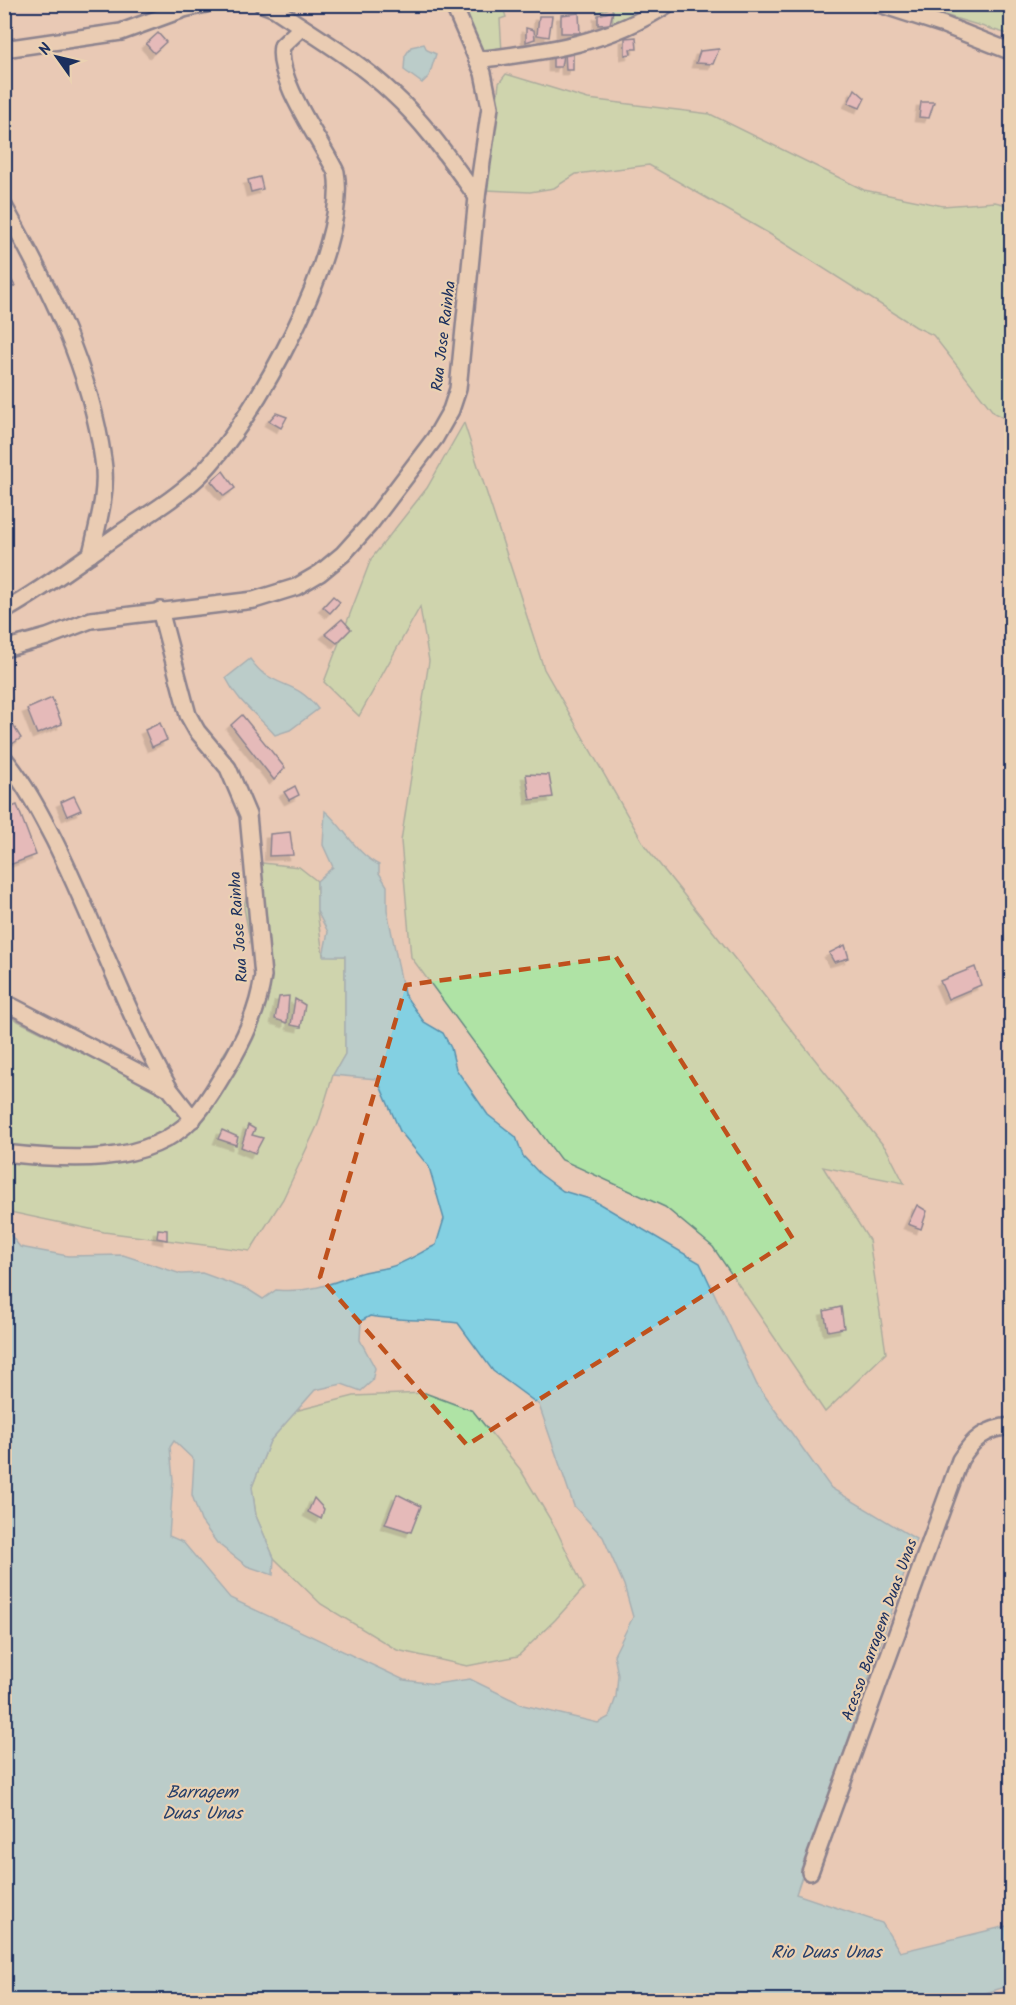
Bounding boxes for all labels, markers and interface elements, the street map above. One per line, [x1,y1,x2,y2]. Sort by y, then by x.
north arrow [27,27,87,87]
text: N [33,38,59,61]
street label: Rua Jose Rainha [425,279,463,393]
street label: Rua Jose Rainha [223,871,255,983]
street label: Acesso Barragem Duas Unas [835,1535,925,1725]
water label: Barragem Duas Unas [162,1779,244,1829]
water label: Rio Duas Unas [771,1939,883,1968]

